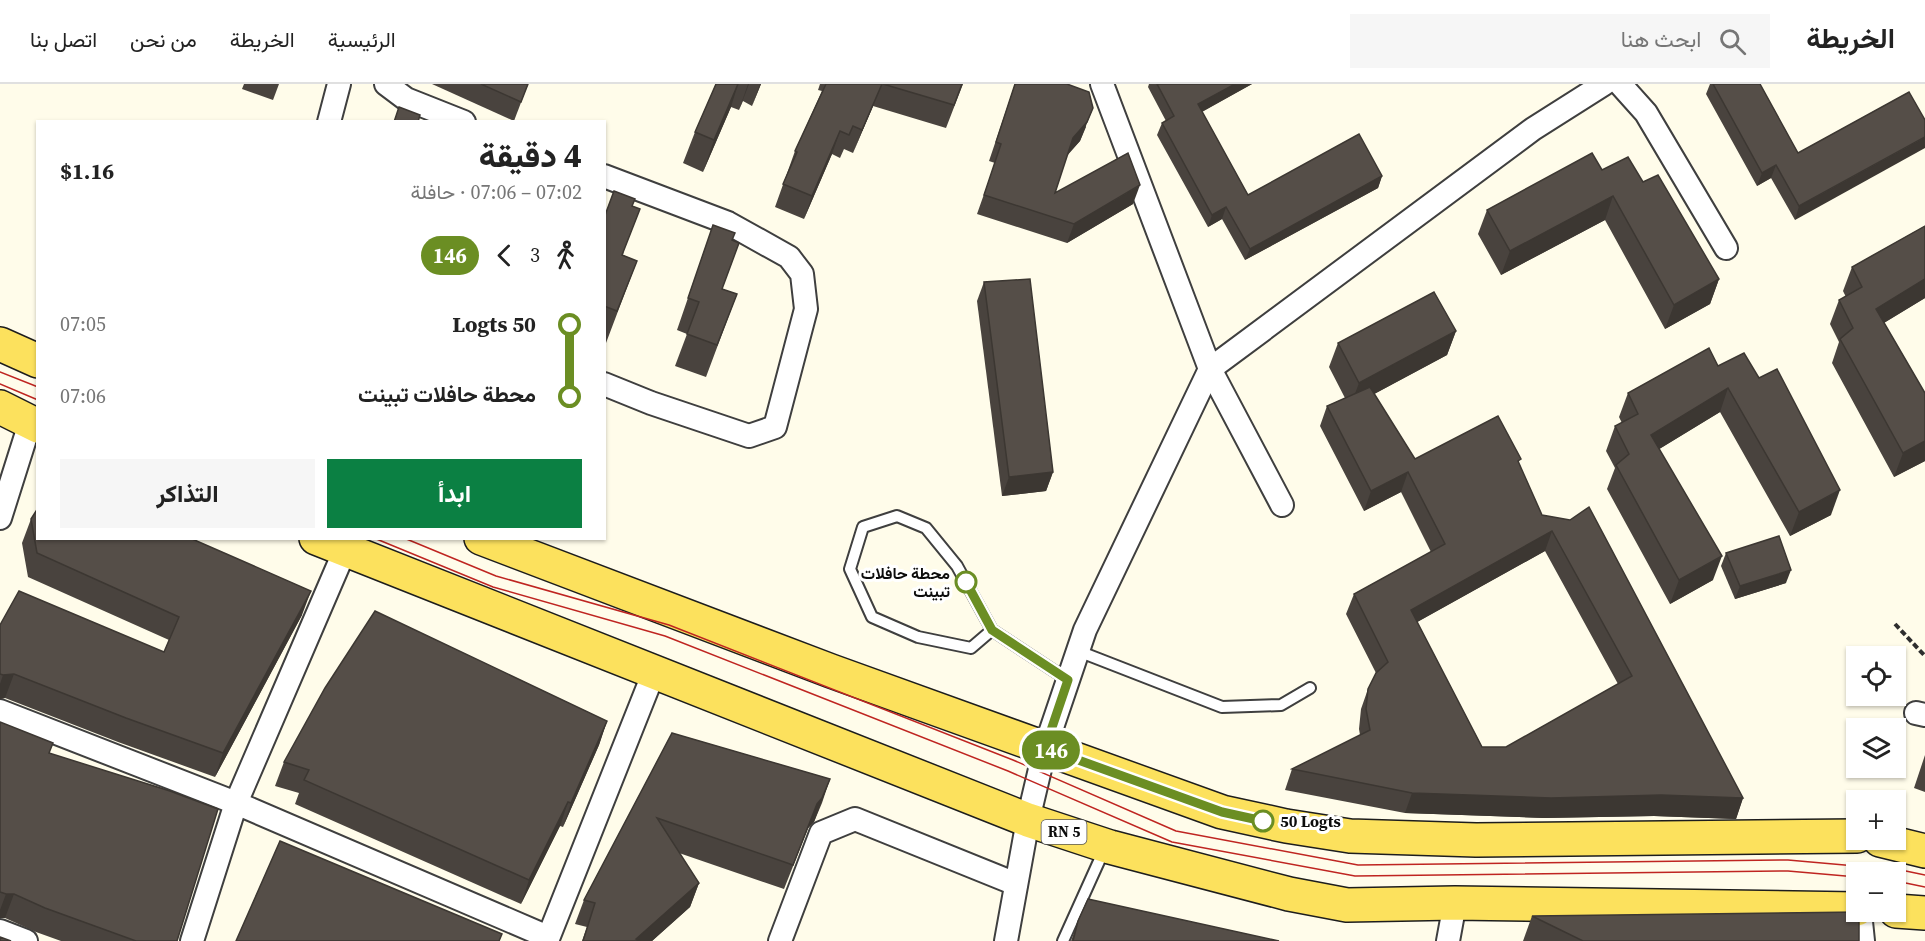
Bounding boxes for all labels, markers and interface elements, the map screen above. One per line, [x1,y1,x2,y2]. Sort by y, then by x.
search box [1350,14,1770,68]
text: الخريطة [1806,19,1895,57]
text: ابحث هنا [1621,24,1701,54]
text: اتصل بنا [30,25,97,54]
text: من نحن [130,25,197,54]
text: الخريطة [230,25,295,54]
text: الرئيسية [328,25,396,54]
icon: search [1716,25,1749,58]
text: 4 دقيقة [479,133,582,178]
text: $1.16 [60,156,114,186]
text: 07:02 – 07:06 · حافلة [411,178,582,206]
icon: back [488,239,521,272]
icon: walk [549,239,582,272]
text: 146 [433,241,467,270]
text: 3 [530,241,540,269]
text: 50 Logts [452,309,536,339]
text: 07:05 [60,310,106,338]
text: محطة حافلات تبينت [358,379,536,409]
text: 07:06 [60,382,106,410]
button: التذاكر [60,459,315,528]
button: ابدأ [327,459,582,528]
place label: محطة حافلات تبينت [861,562,950,602]
marker: محطة حافلات تبينت [955,571,977,593]
map controls [1846,646,1906,922]
button: locate [1846,646,1906,706]
button: layers [1846,718,1906,778]
line badge: 146 [1016,730,1086,770]
text: 146 [1034,736,1068,765]
button: + [1846,790,1906,850]
marker: 50 Logts [1252,810,1274,832]
place label: 50 Logts [1280,810,1341,832]
road number: RN 5 [1042,820,1086,844]
button: − [1846,862,1906,922]

